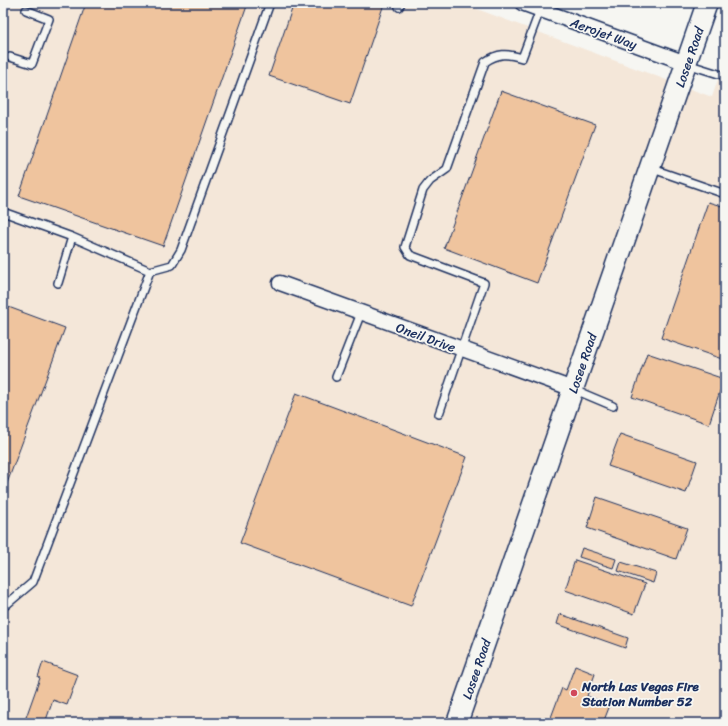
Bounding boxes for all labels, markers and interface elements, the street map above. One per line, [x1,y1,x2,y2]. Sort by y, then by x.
street label: Aerojet Way [566,10,641,56]
street label: Losee Road [668,23,711,91]
street label: Oneil Drive [393,316,459,359]
street label: Losee Road [561,329,604,397]
street label: Losee Road [455,635,498,703]
place label: North Las Vegas Fire Station Number 52 [581,675,700,713]
marker: North Las Vegas Fire Station Number 52 [569,688,579,698]

